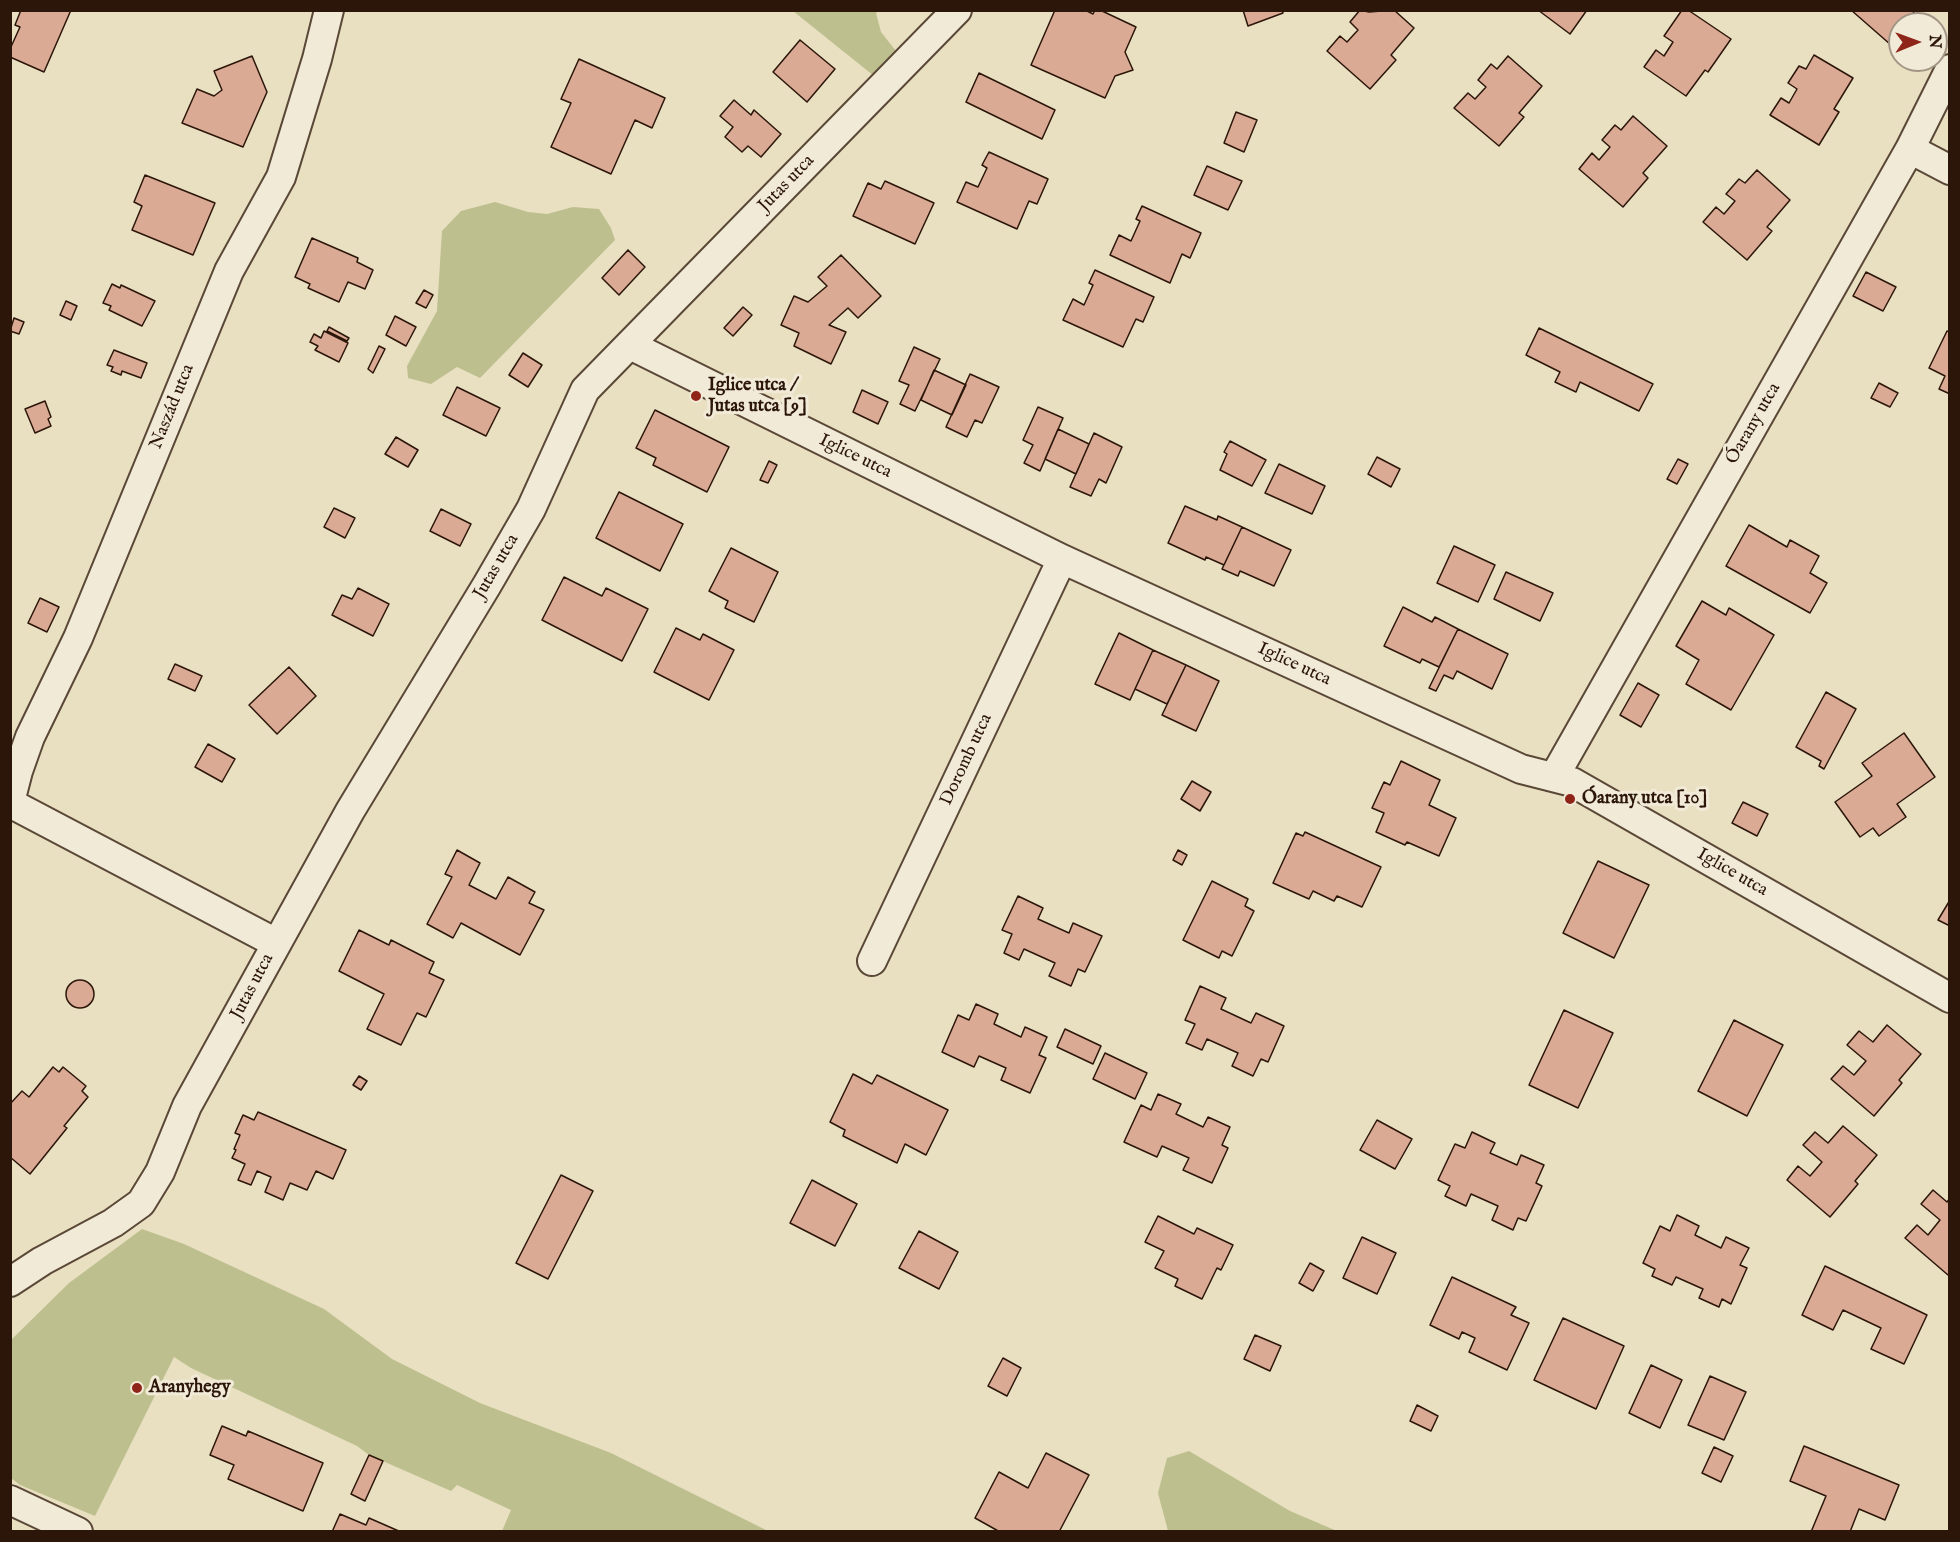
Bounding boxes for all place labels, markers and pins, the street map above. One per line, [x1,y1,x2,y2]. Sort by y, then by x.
place label: Iglice utca / Jutas utca [9] [708,375,807,418]
marker: Iglice utca / Jutas utca [9] [689,389,703,403]
place label: Óarany utca [10] [1582,788,1707,810]
marker: Óarany utca [10] [1563,792,1577,806]
place label: Aranyhegy [149,1377,231,1399]
marker: Aranyhegy [130,1381,144,1395]

